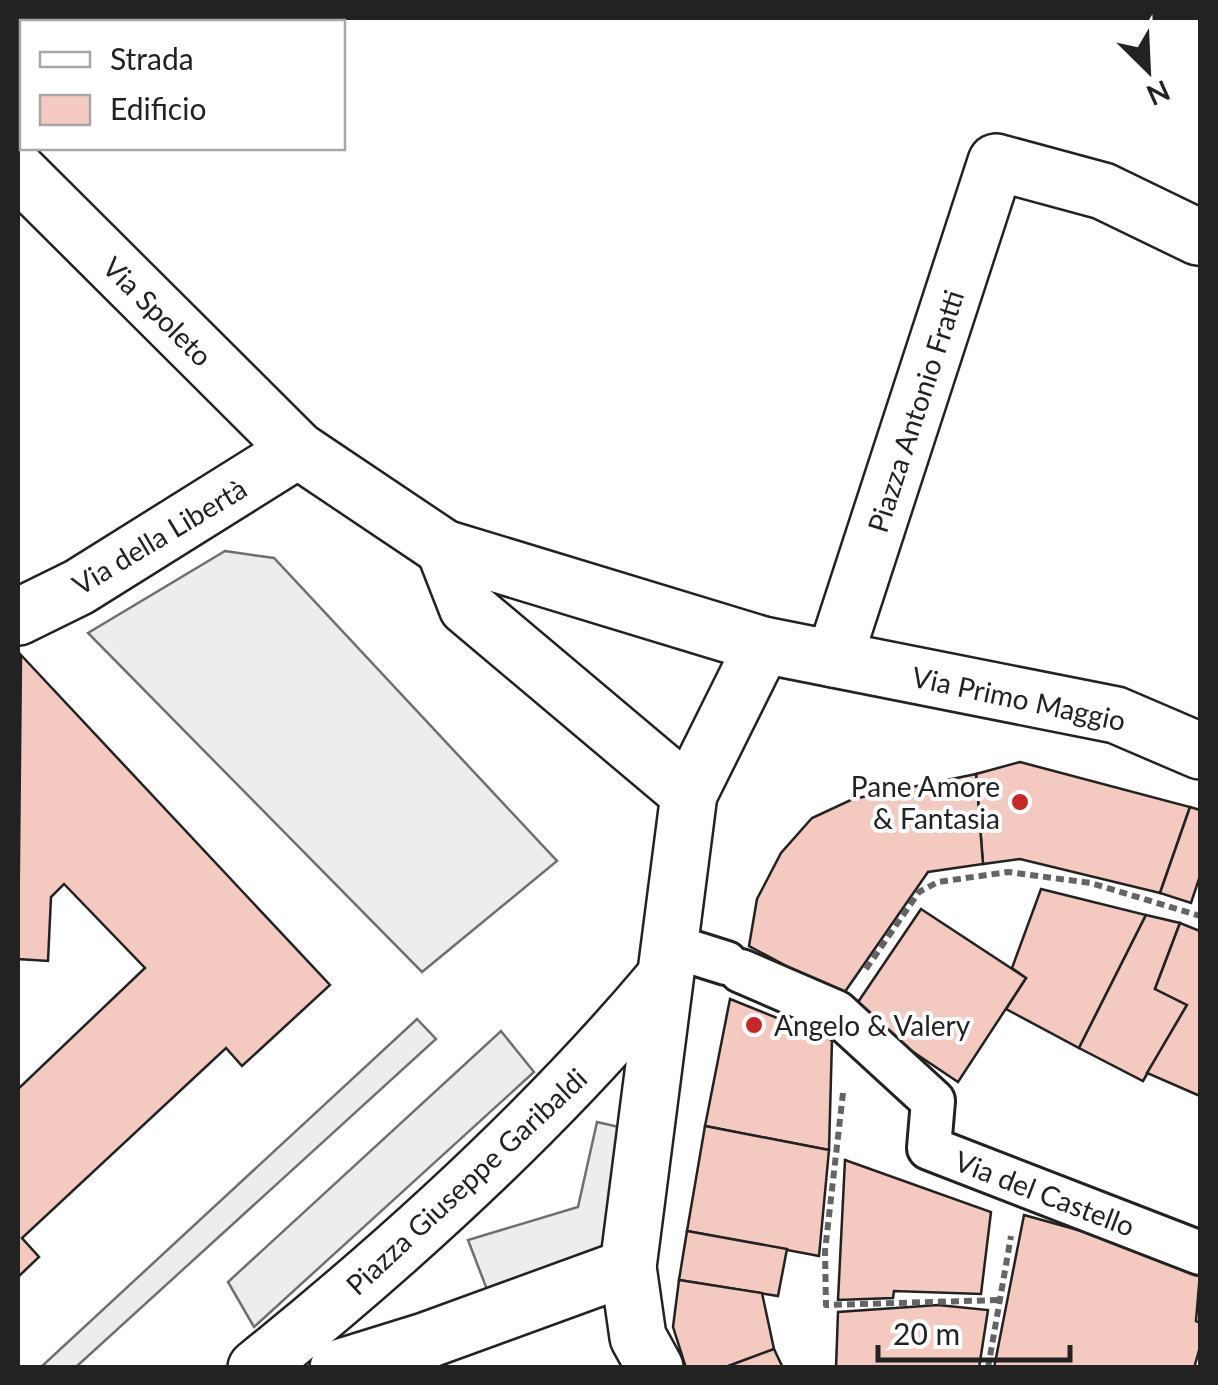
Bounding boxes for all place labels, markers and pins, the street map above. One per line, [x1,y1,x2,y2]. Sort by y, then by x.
place label: Pane Amore & Fantasia [851,769,1000,835]
marker: Pane Amore & Fantasia [1009,791,1031,813]
place label: Angelo & Valery [774,1008,971,1042]
marker: Angelo & Valery [743,1014,765,1036]

